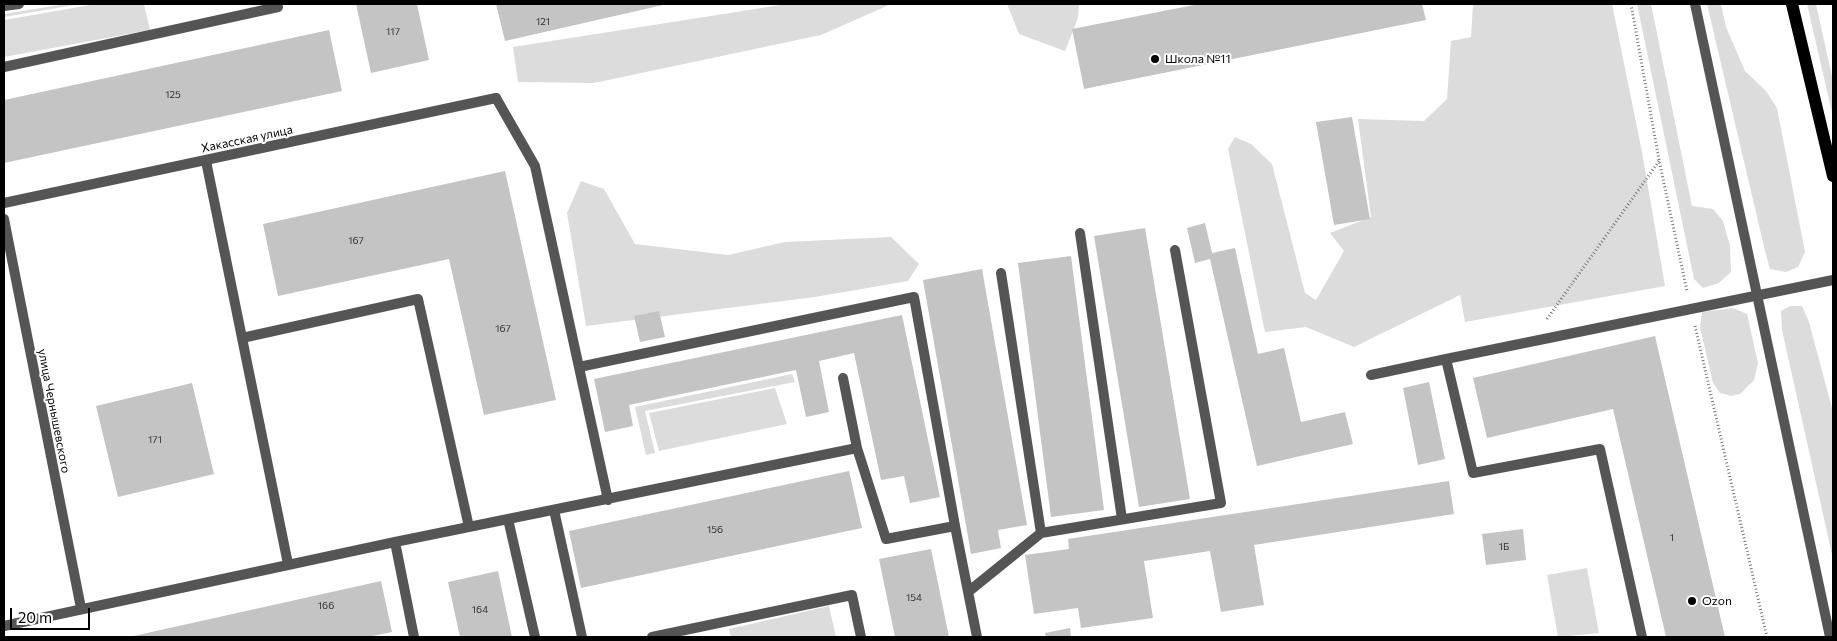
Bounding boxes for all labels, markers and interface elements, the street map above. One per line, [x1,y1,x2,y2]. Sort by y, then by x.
house number: 121 [536,16,550,28]
house number: 117 [386,26,400,38]
place label: Школа №11 [1165,52,1231,66]
marker: Школа №11 [1149,53,1161,65]
house number: 125 [165,89,181,101]
street label: Хакасская улица [200,122,294,156]
house number: 167 [348,235,364,247]
house number: 167 [495,323,511,335]
street label: улица Чернышевского [35,348,73,474]
house number: 171 [148,434,162,446]
house number: 156 [707,524,723,536]
house number: 1 [1670,532,1674,544]
house number: 1Б [1499,541,1509,553]
house number: 154 [906,592,922,604]
place label: Ozon [1702,594,1732,608]
marker: Ozon [1686,595,1698,607]
scale bar [12,598,92,630]
house number: 166 [318,600,334,612]
house number: 164 [472,604,488,616]
text: 20 m [18,608,52,626]

